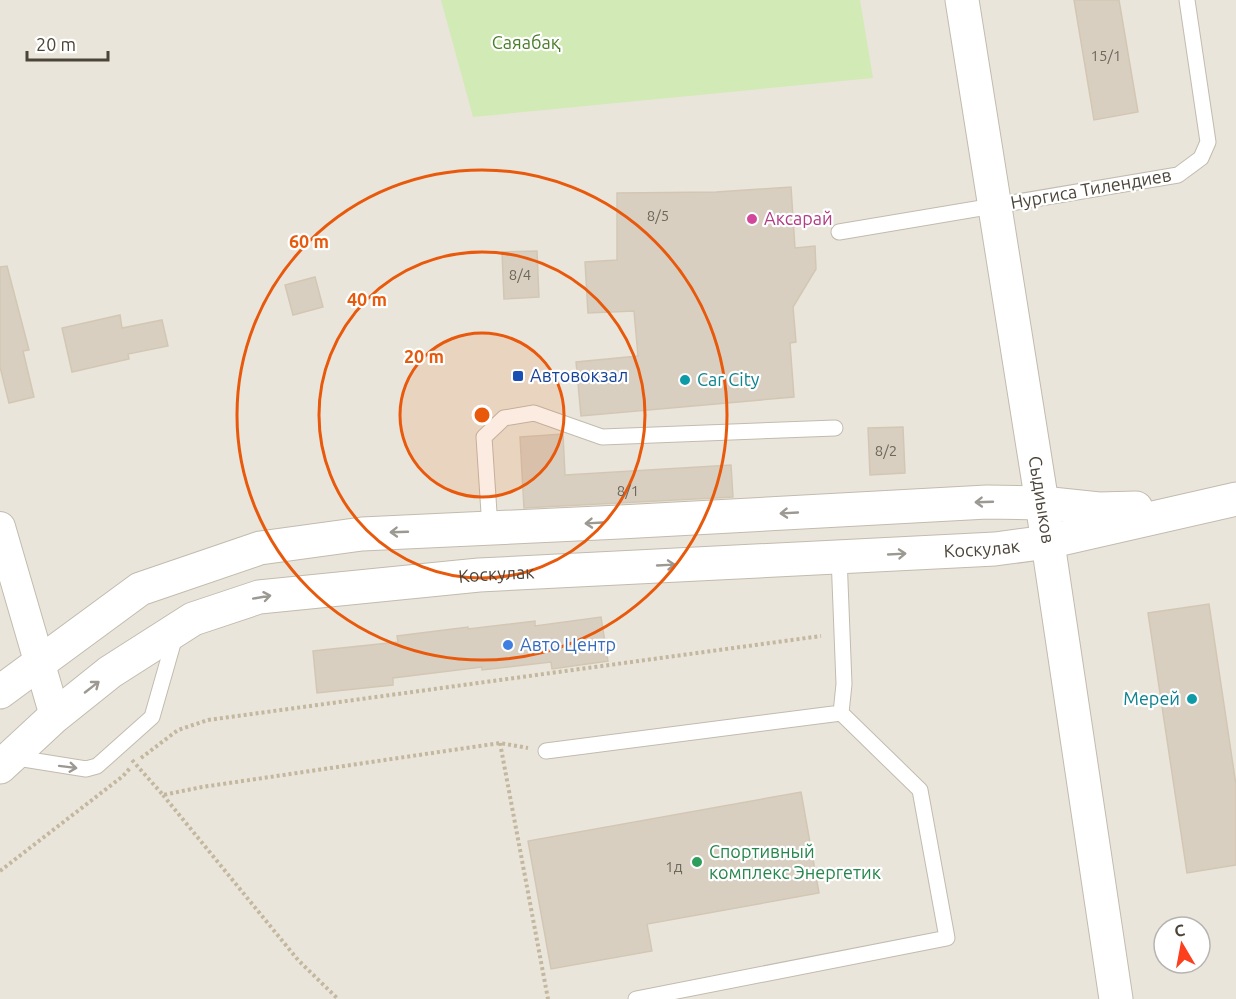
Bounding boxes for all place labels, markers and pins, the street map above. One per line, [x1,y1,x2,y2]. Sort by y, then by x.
place label: Аксарай [764,208,833,228]
marker: Аксарай [745,212,759,226]
place label: Автовокзал [530,365,628,385]
marker: Автовокзал [511,369,525,383]
place label: Car City [697,369,760,389]
marker: Car City [678,373,692,387]
centre of rings [472,405,492,425]
place label: Авто Центр [520,634,616,654]
marker: Авто Центр [501,638,515,652]
place label: Мерей [1123,688,1180,708]
marker: Мерей [1185,692,1199,706]
place label: Спортивный комплекс Энергетик [709,841,881,882]
marker: Спортивный комплекс Энергетик [690,855,704,869]

